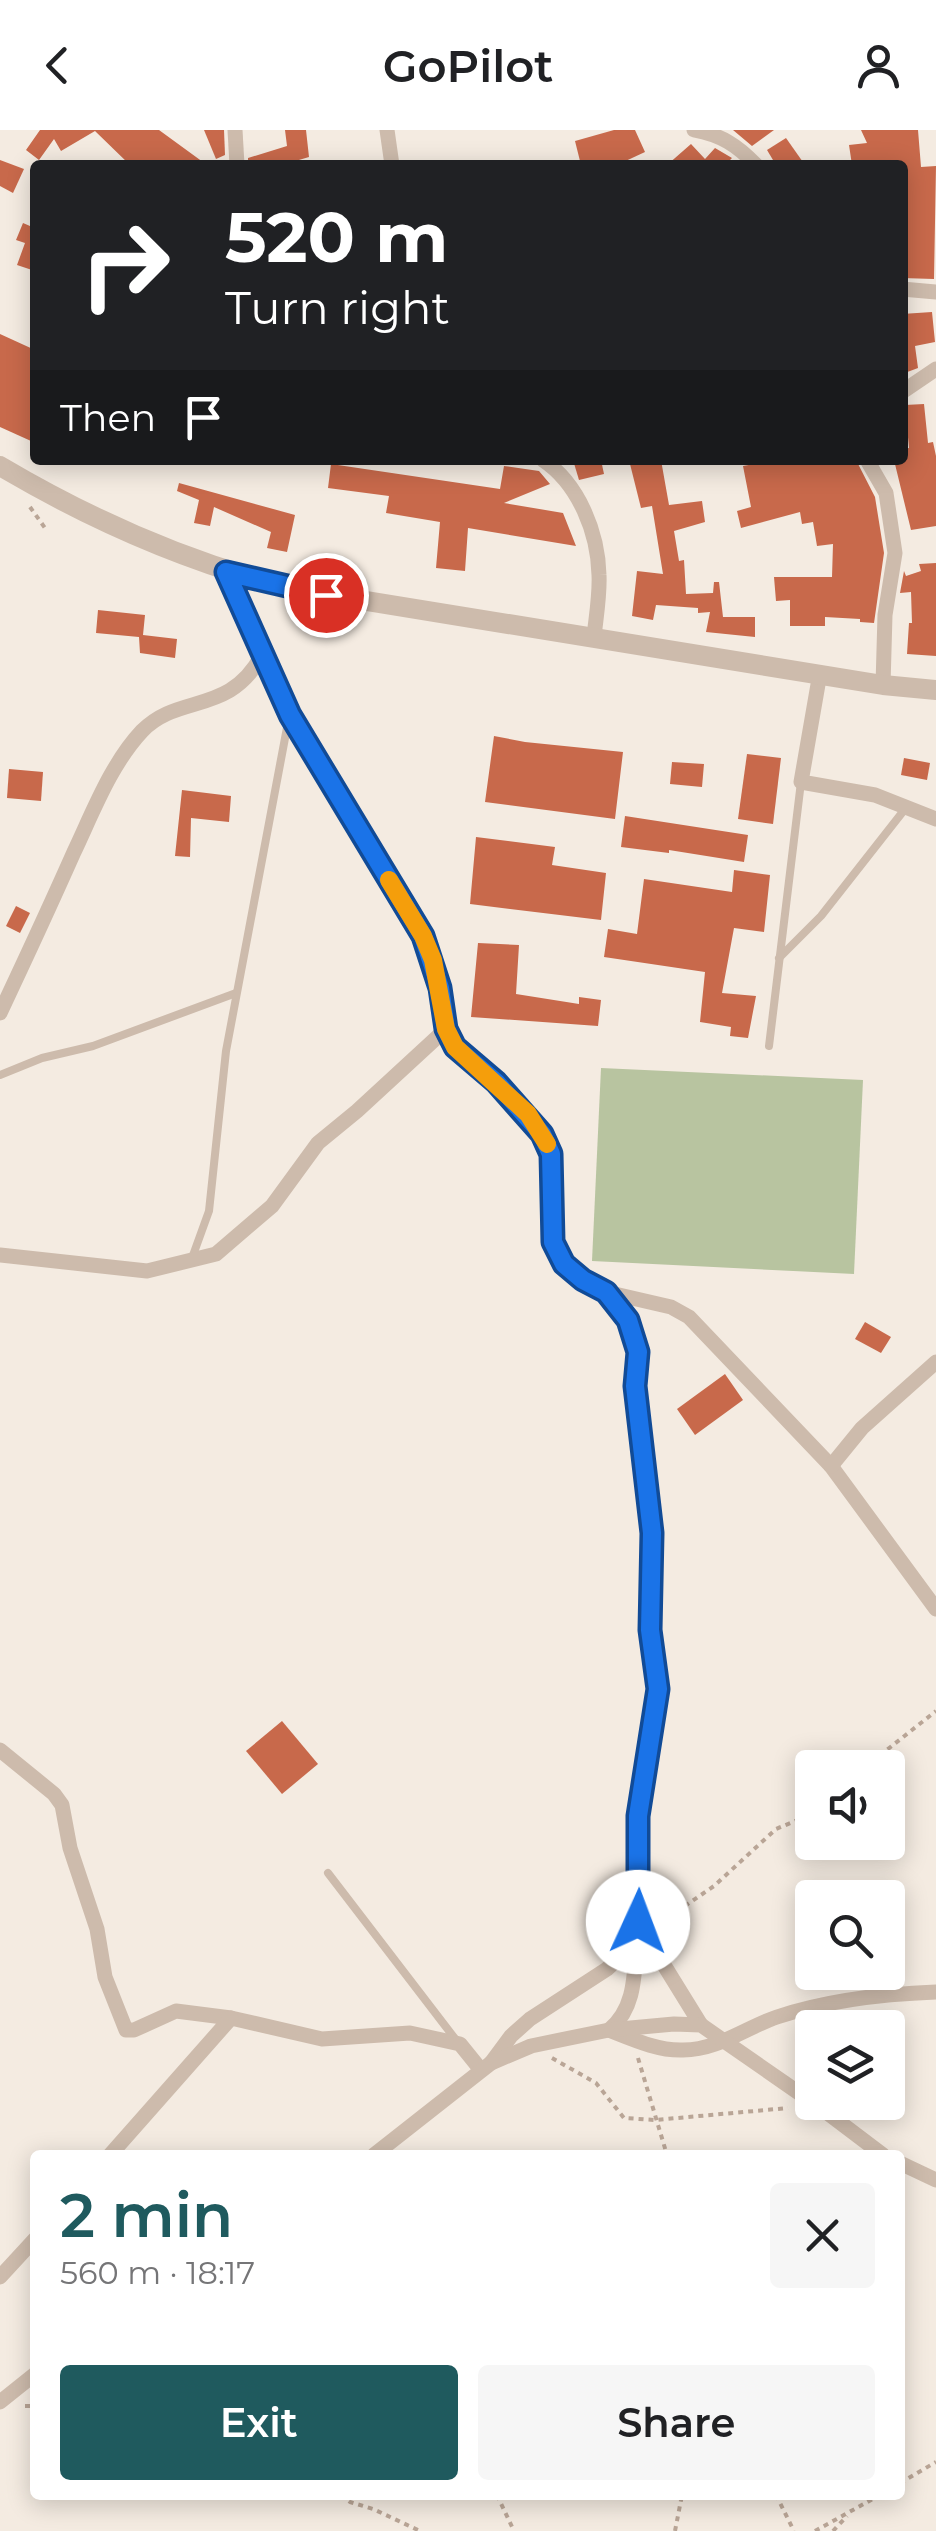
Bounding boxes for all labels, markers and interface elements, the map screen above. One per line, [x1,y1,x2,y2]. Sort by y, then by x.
icon: back [30,38,85,93]
text: GoPilot [383,38,553,93]
icon: person [851,38,906,93]
text: 520 m [225,194,448,280]
icon: right [60,200,190,330]
text: Turn right [225,280,450,335]
icon: arrive [176,390,231,445]
text: Then [60,394,156,441]
pin [284,553,369,638]
icon: arrive [299,568,354,623]
map controls [795,1750,905,2120]
button: sound [795,1750,905,1860]
position arrow [586,1870,690,1974]
button: search [795,1880,905,1990]
button: layers [795,2010,905,2120]
text: 2 min [60,2179,233,2252]
button: close [770,2183,875,2288]
text: 560 m · 18:17 [60,2253,255,2292]
button: Exit [60,2365,458,2480]
button: Share [478,2365,875,2480]

